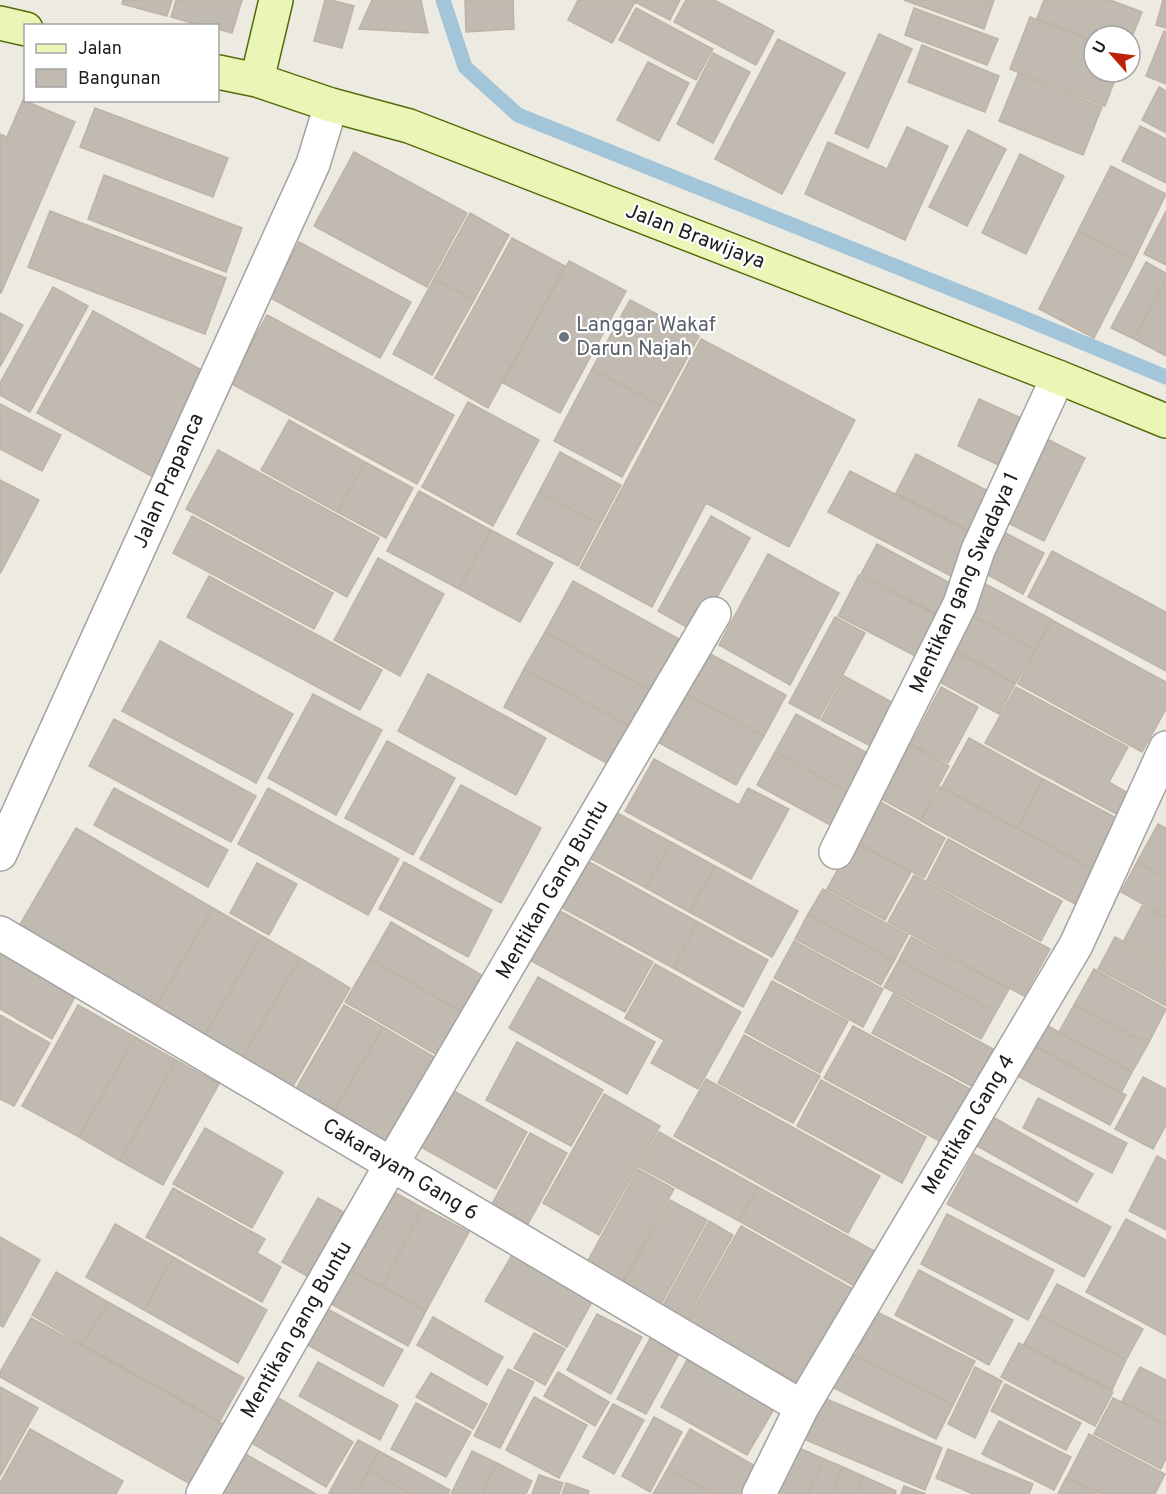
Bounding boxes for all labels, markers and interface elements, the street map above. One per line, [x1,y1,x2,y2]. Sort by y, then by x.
legend [24,24,219,102]
north arrow [1082,24,1142,84]
text: Jalan [78,38,122,61]
text: U [1089,38,1112,58]
text: Bangunan [78,68,161,91]
street label: Jalan Brawijaya [621,198,769,276]
place label: Langgar Wakaf Darun Najah [576,312,716,363]
marker: Langgar Wakaf Darun Najah [557,330,571,344]
street label: Jalan Prapanca [127,409,211,553]
street label: Mentikan gang Swadaya 1 [904,468,1026,698]
street label: Mentikan Gang Buntu [491,795,615,985]
street label: Mentikan Gang 4 [916,1050,1022,1200]
street label: Cakarayam Gang 6 [317,1113,483,1227]
street label: Mentikan gang Buntu [235,1237,359,1423]

